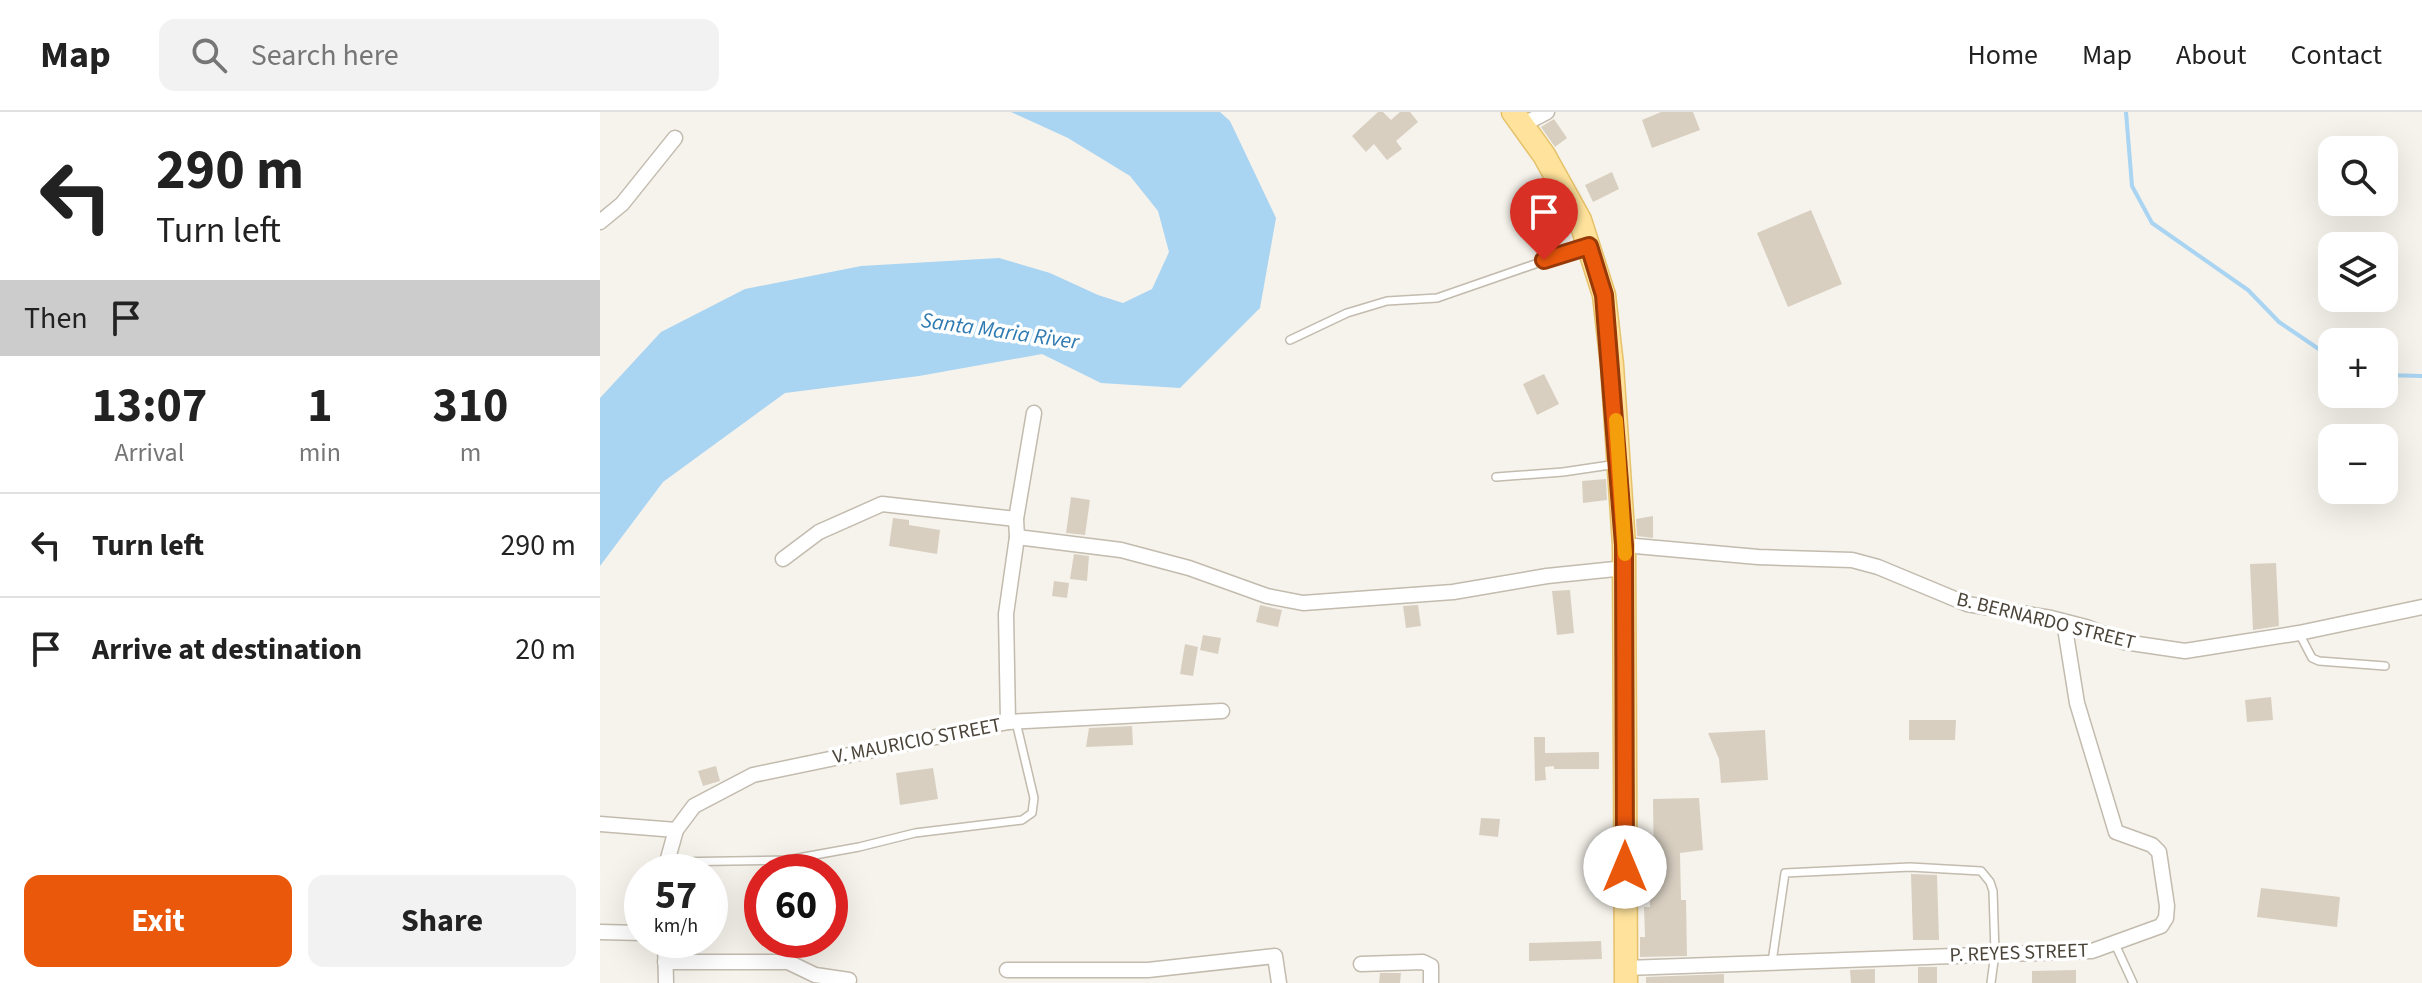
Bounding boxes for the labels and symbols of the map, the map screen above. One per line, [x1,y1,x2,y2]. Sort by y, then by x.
pin [1510,178,1578,260]
water label: Santa Maria River [919,304,1082,358]
street label: B. BERNARDO STREET [1954,585,2139,657]
street label: V. MAURICIO STREET [831,711,1004,771]
position arrow [1583,825,1667,909]
speed limit sign: 60 [744,854,848,958]
street label: P. REYES STREET [1949,937,2089,969]

